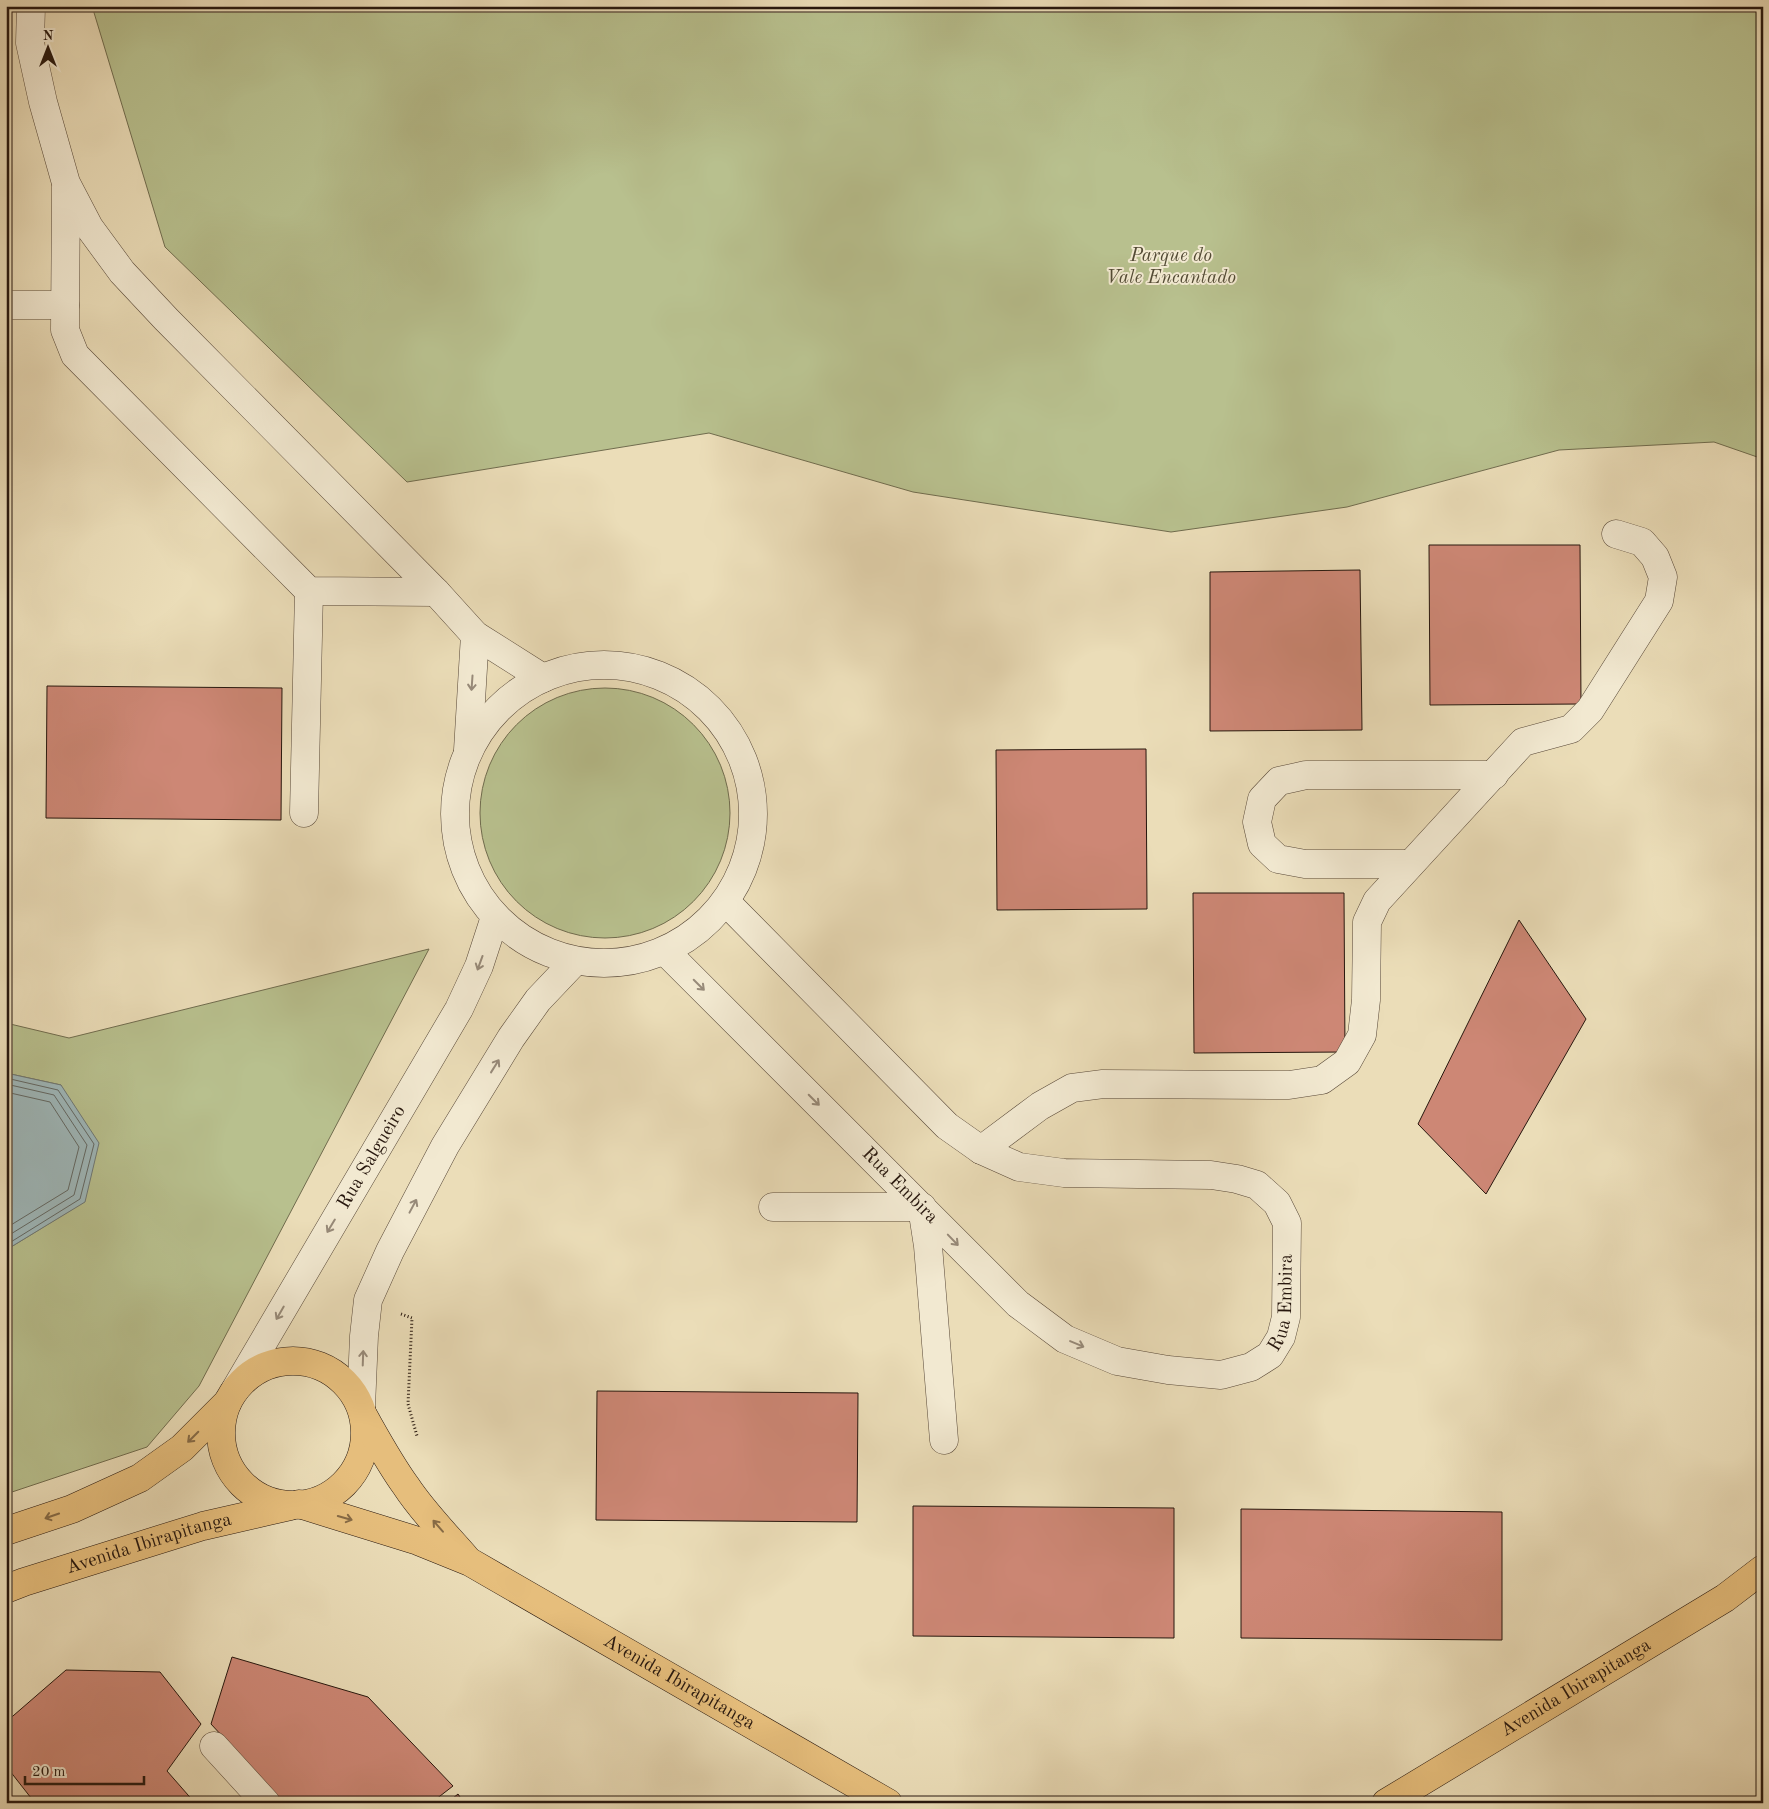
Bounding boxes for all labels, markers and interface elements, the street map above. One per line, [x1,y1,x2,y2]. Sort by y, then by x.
north arrow [22,22,72,72]
text: N [43,29,54,43]
park label: Parque do Vale Encantado [1106,247,1236,288]
one-way arrow [467,675,476,691]
one-way arrow [475,955,484,971]
one-way arrow [693,979,705,991]
one-way arrow [490,1059,500,1073]
one-way arrow [808,1094,820,1106]
street label: Rua Salgueiro [334,1102,410,1212]
street label: Rua Embira [858,1144,942,1228]
one-way arrow [408,1199,418,1214]
one-way arrow [325,1219,335,1233]
one-way arrow [947,1233,959,1246]
street label: Rua Embira [1265,1253,1296,1355]
one-way arrow [274,1306,284,1320]
one-way arrow [1069,1339,1084,1349]
one-way arrow [358,1350,367,1366]
one-way arrow [187,1431,199,1444]
street label: Avenida Ibirapitanga [64,1510,234,1578]
one-way arrow [45,1512,61,1521]
one-way arrow [337,1514,353,1523]
one-way arrow [432,1519,443,1532]
street label: Avenida Ibirapitanga [600,1631,759,1734]
street label: Avenida Ibirapitanga [1498,1635,1655,1741]
scale bar [25,1754,144,1786]
text: 20 m [32,1765,66,1780]

